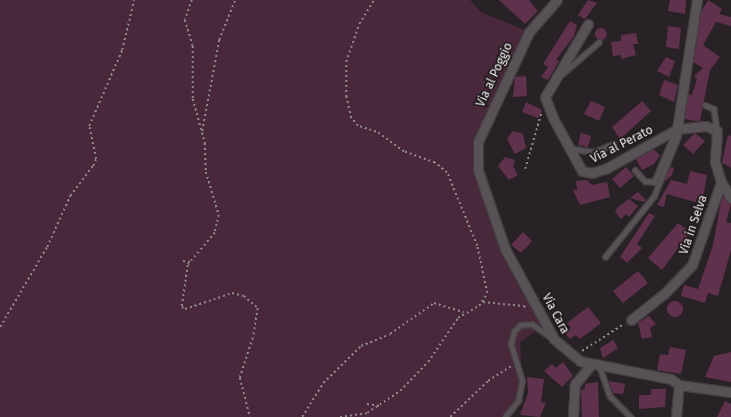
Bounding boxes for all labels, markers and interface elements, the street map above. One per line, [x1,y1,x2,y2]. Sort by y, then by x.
street label: Via al Poggio [474,41,516,109]
street label: Via al Perato [588,123,656,167]
street label: Via in Selva [677,193,711,257]
street label: Via Cara [538,291,572,337]

